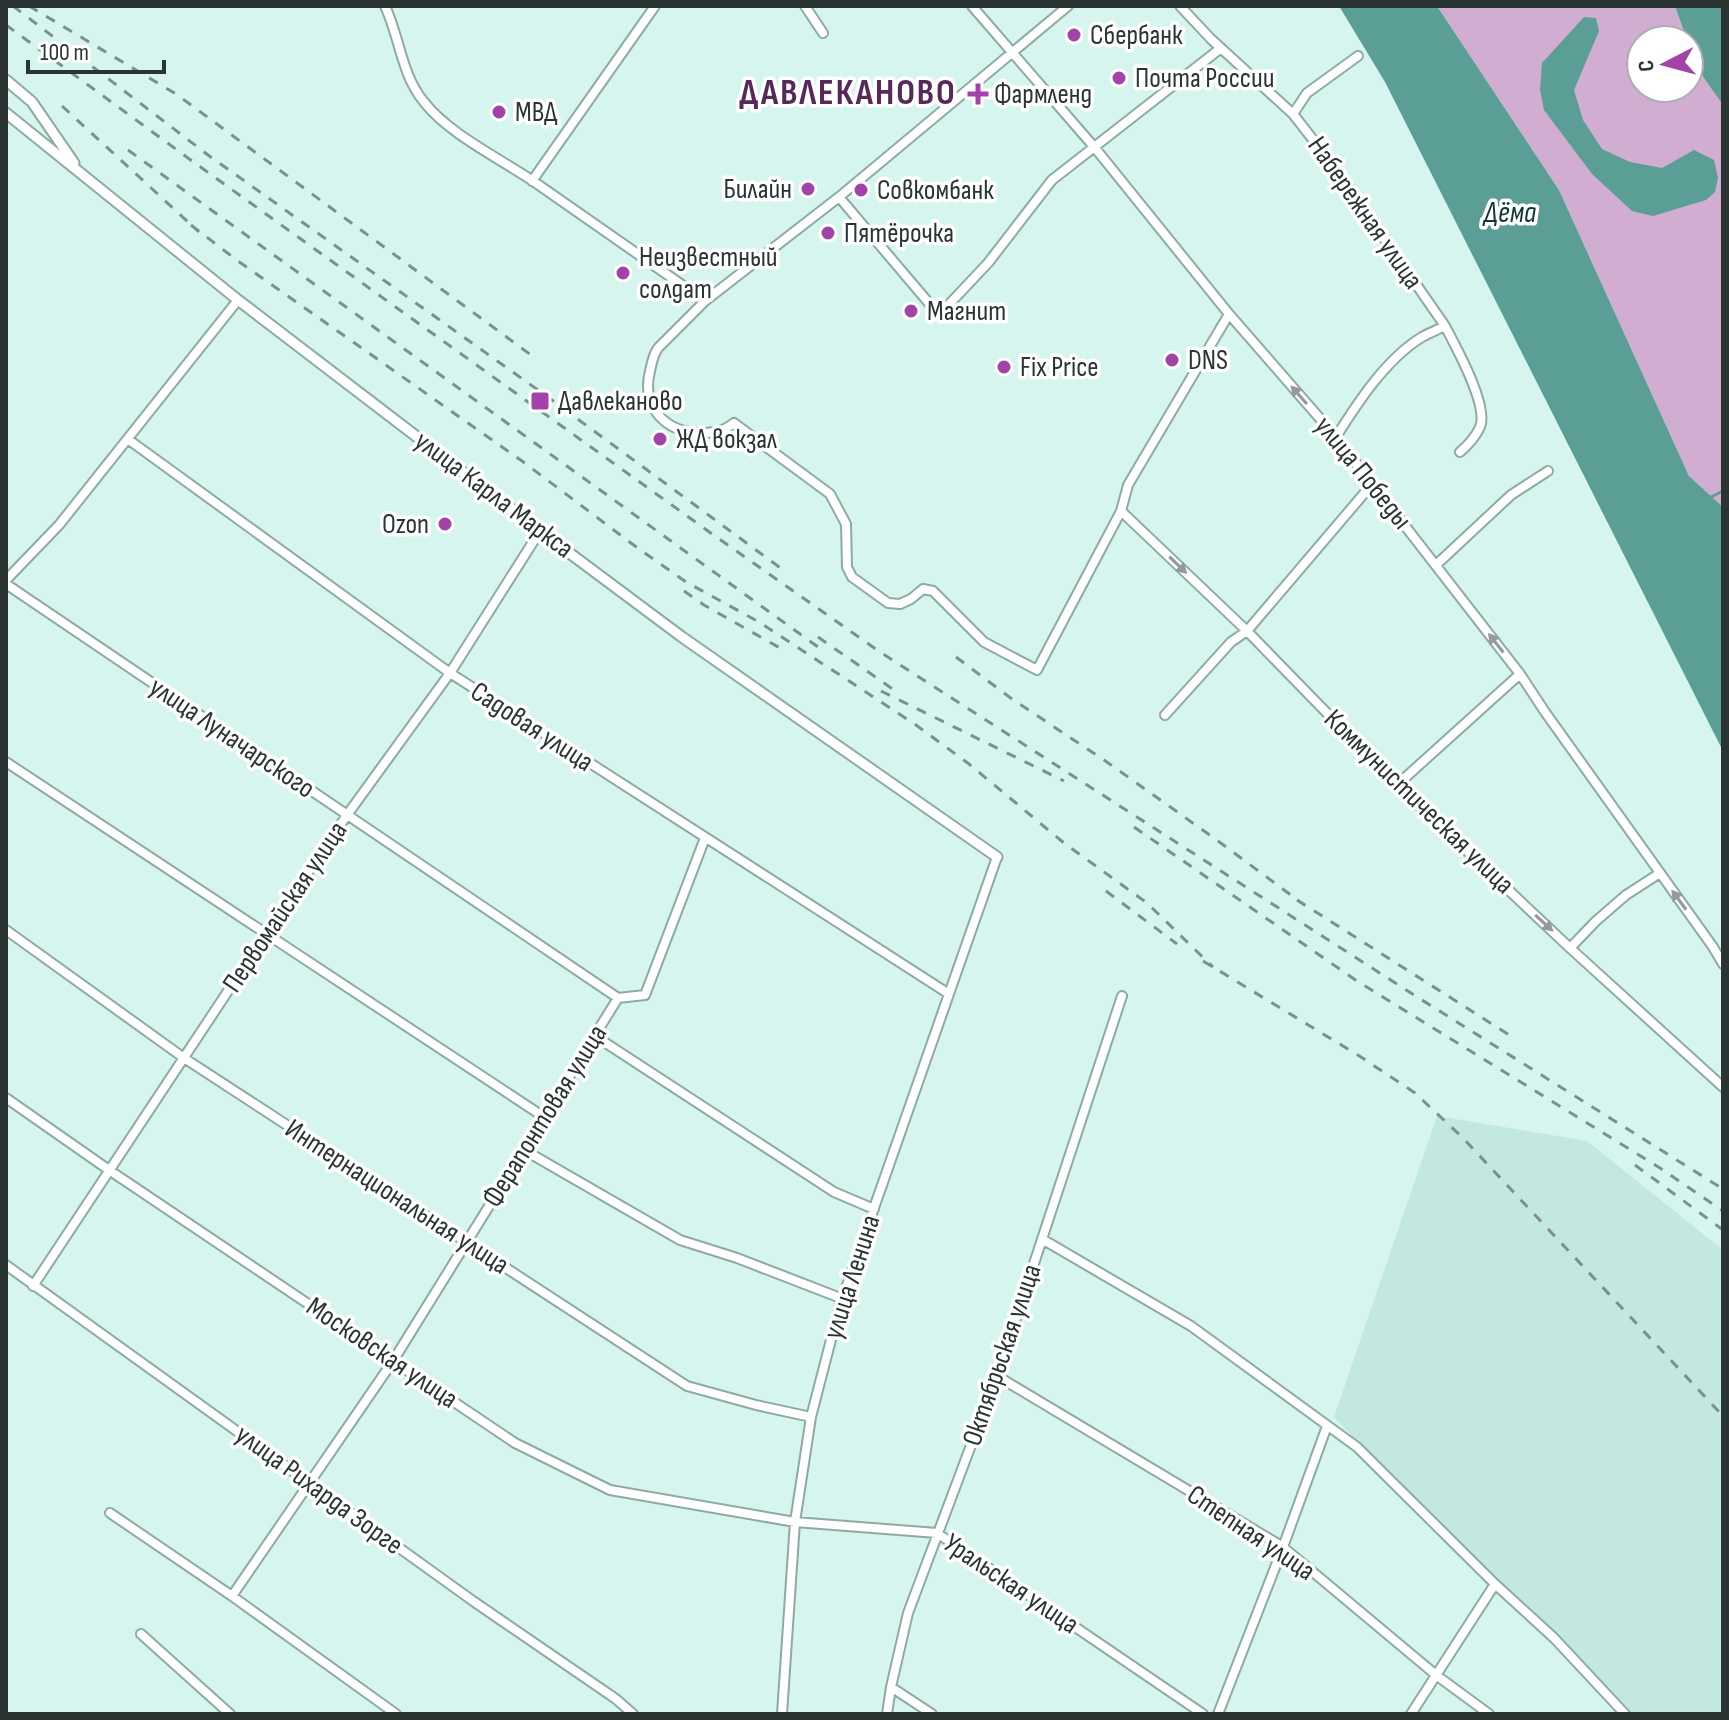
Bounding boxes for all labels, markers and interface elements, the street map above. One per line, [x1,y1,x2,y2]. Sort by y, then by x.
place label: Сбербанк [1090,19,1183,52]
scale bar [28,24,164,74]
north arrow [1625,24,1705,104]
marker: Сбербанк [1065,26,1083,44]
text: 100 m [40,38,89,67]
text: С [1633,59,1661,73]
place label: Почта России [1135,62,1274,95]
marker: Почта России [1110,69,1128,87]
district label: ДАВЛЕКАНОВО [739,72,957,115]
place label: Фармленд [994,78,1092,111]
marker: Фармленд [969,85,987,103]
place label: МВД [515,96,558,129]
marker: МВД [490,103,508,121]
street label: Набережная улица [1300,130,1430,296]
place label: Билайн [724,173,792,206]
place label: Совкомбанк [877,174,994,207]
marker: Билайн [799,180,817,198]
marker: Совкомбанк [852,181,870,199]
water label: Дёма [1482,195,1536,231]
place label: Пятёрочка [844,217,954,250]
marker: Пятёрочка [819,224,837,242]
place label: Неизвестный солдат [639,241,778,306]
marker: Неизвестный солдат [614,264,632,282]
place label: Магнит [927,295,1006,328]
marker: Магнит [902,302,920,320]
place label: DNS [1188,344,1228,377]
place label: Fix Price [1020,351,1099,384]
marker: DNS [1163,351,1181,369]
marker: Fix Price [995,358,1013,376]
place label: Давлеканово [558,385,683,418]
one-way arrow [1291,385,1309,405]
marker: Давлеканово [529,390,551,412]
street label: улица Победы [1308,410,1418,536]
place label: ЖД вокзал [676,423,777,456]
street label: улица Карла Маркса [408,425,580,565]
marker: ЖД вокзал [651,430,669,448]
place label: Ozon [382,508,429,541]
marker: Ozon [436,515,454,533]
one-way arrow [1168,555,1187,574]
one-way arrow [1488,632,1504,653]
street label: улица Луначарского [143,671,321,805]
street label: Садовая улица [464,675,600,779]
street label: Коммунистическая улица [1317,703,1521,901]
street label: Первомайская улица [216,815,354,999]
one-way arrow [1672,889,1687,910]
one-way arrow [1534,913,1553,932]
street label: Ферапонтовая улица [476,1019,614,1213]
street label: Интернациональная улица [279,1112,515,1282]
street label: улица Ленина [816,1211,888,1343]
street label: Октябрьская улица [956,1260,1048,1450]
street label: Московская улица [300,1290,464,1416]
street label: улица Рихарда Зорге [229,1418,409,1562]
street label: Степная улица [1181,1478,1321,1588]
street label: Уральская улица [937,1527,1085,1641]

